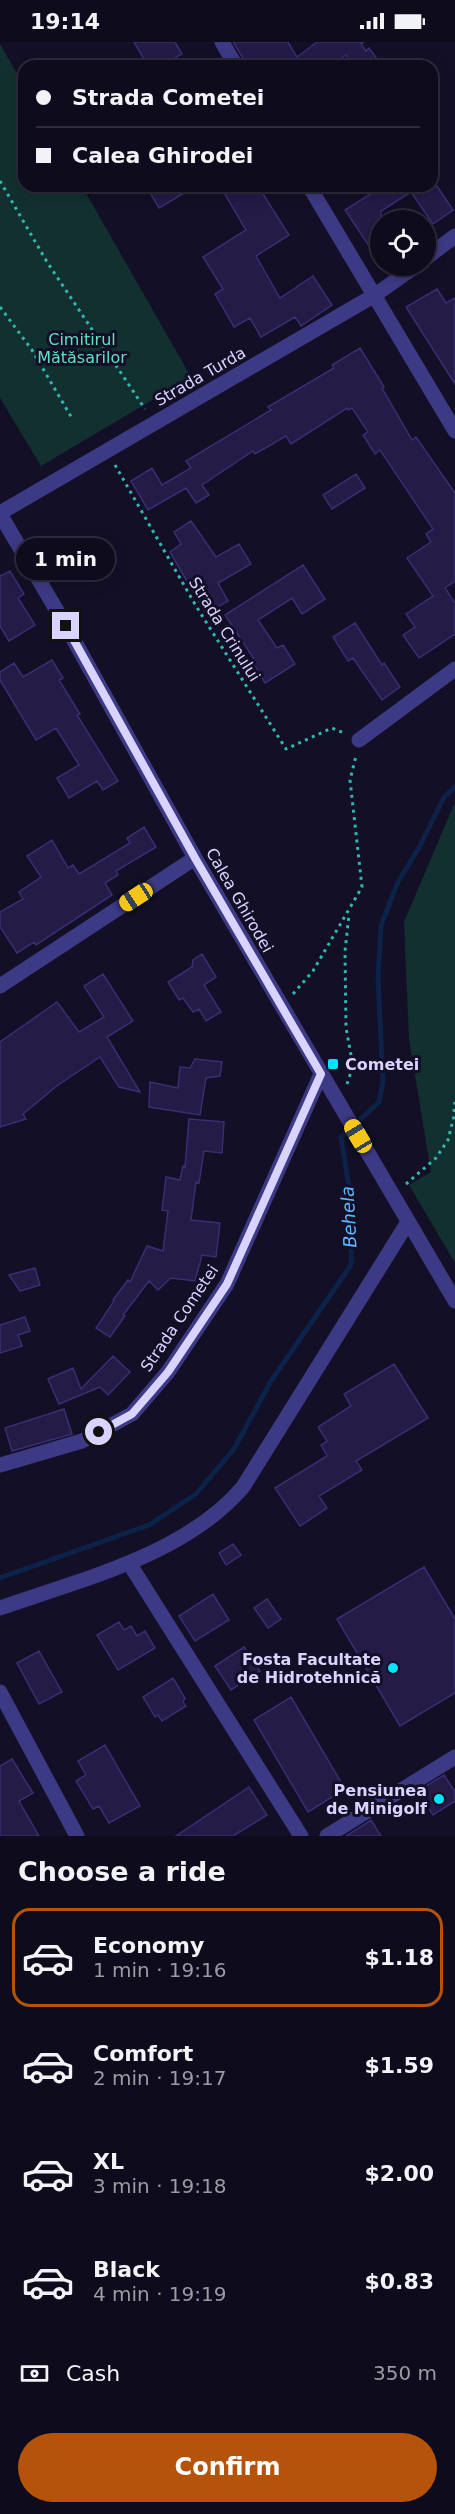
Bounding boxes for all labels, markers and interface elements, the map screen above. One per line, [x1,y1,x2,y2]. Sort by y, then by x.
text: 19:14 [30,9,100,34]
text: Strada Cometei [72,85,264,110]
text: Calea Ghirodei [72,143,253,168]
map controls [370,210,436,276]
button: locate [370,210,436,276]
park label: Cimitirul Mătăsarilor [37,330,127,367]
street label: Strada Turda [152,343,249,410]
callout: 1 min [16,539,116,581]
text: 1 min [34,547,97,571]
street label: Strada Crinului [185,574,264,685]
route end [52,612,79,639]
street label: Calea Ghirodei [202,845,277,956]
car [116,880,156,914]
place label: Cometei [345,1055,419,1074]
marker: Cometei [326,1057,340,1071]
car [341,1116,375,1156]
water label: Behela [336,1186,361,1249]
street label: Strada Cometei [137,1261,222,1375]
route start [85,1418,112,1445]
place label: Fosta Facultate de Hidrotehnică [237,1650,381,1687]
marker: Fosta Facultate de Hidrotehnică [386,1661,400,1675]
place label: Pensiunea de Minigolf [326,1781,428,1818]
marker: Pensiunea de Minigolf [432,1792,446,1806]
text: Choose a ride [18,1856,226,1887]
icon: car [21,1931,75,1985]
text: Economy [93,1933,204,1958]
text: $1.18 [364,1945,434,1970]
text: 1 min · 19:16 [93,1958,227,1982]
icon: car [21,2039,75,2093]
text: Comfort [93,2041,193,2066]
text: $1.59 [364,2053,434,2078]
text: 2 min · 19:17 [93,2066,227,2090]
icon: car [21,2147,75,2201]
text: XL [93,2149,124,2174]
text: $2.00 [364,2161,434,2186]
text: 3 min · 19:18 [93,2174,227,2198]
icon: car [21,2255,75,2309]
text: Black [93,2257,160,2282]
text: $0.83 [364,2269,434,2294]
text: 4 min · 19:19 [93,2282,227,2306]
icon: cash [18,2357,51,2390]
text: Cash [66,2361,120,2386]
text: 350 m [373,2361,437,2385]
button: Confirm [18,2433,437,2502]

